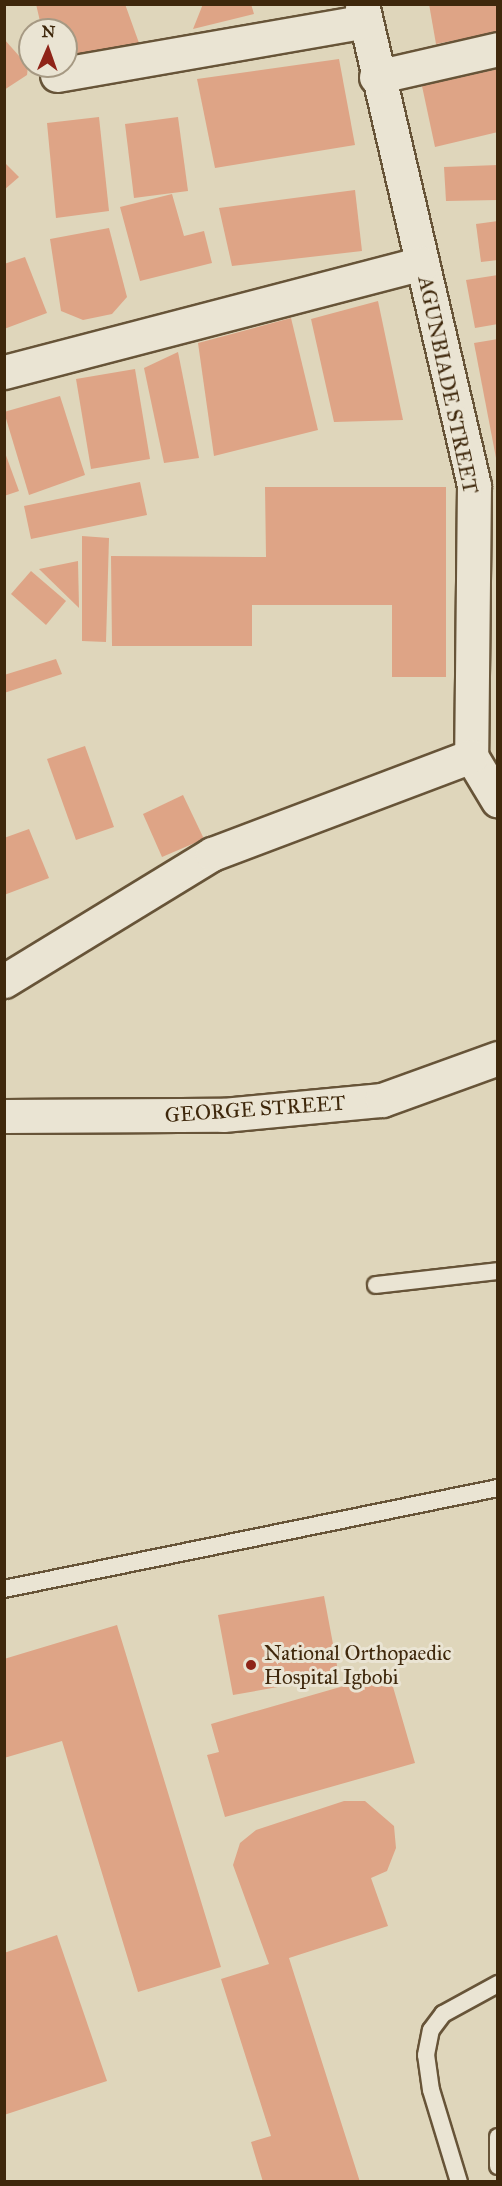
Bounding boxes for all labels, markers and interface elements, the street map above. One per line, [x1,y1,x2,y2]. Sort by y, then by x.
north arrow [18,18,78,78]
text: N [41,22,56,41]
street label: AGUNBIADE STREET [413,274,483,496]
street label: GEORGE STREET [164,1090,346,1128]
place label: National Orthopaedic Hospital Igbobi [264,1640,451,1690]
marker: National Orthopaedic Hospital Igbobi [242,1656,260,1674]

